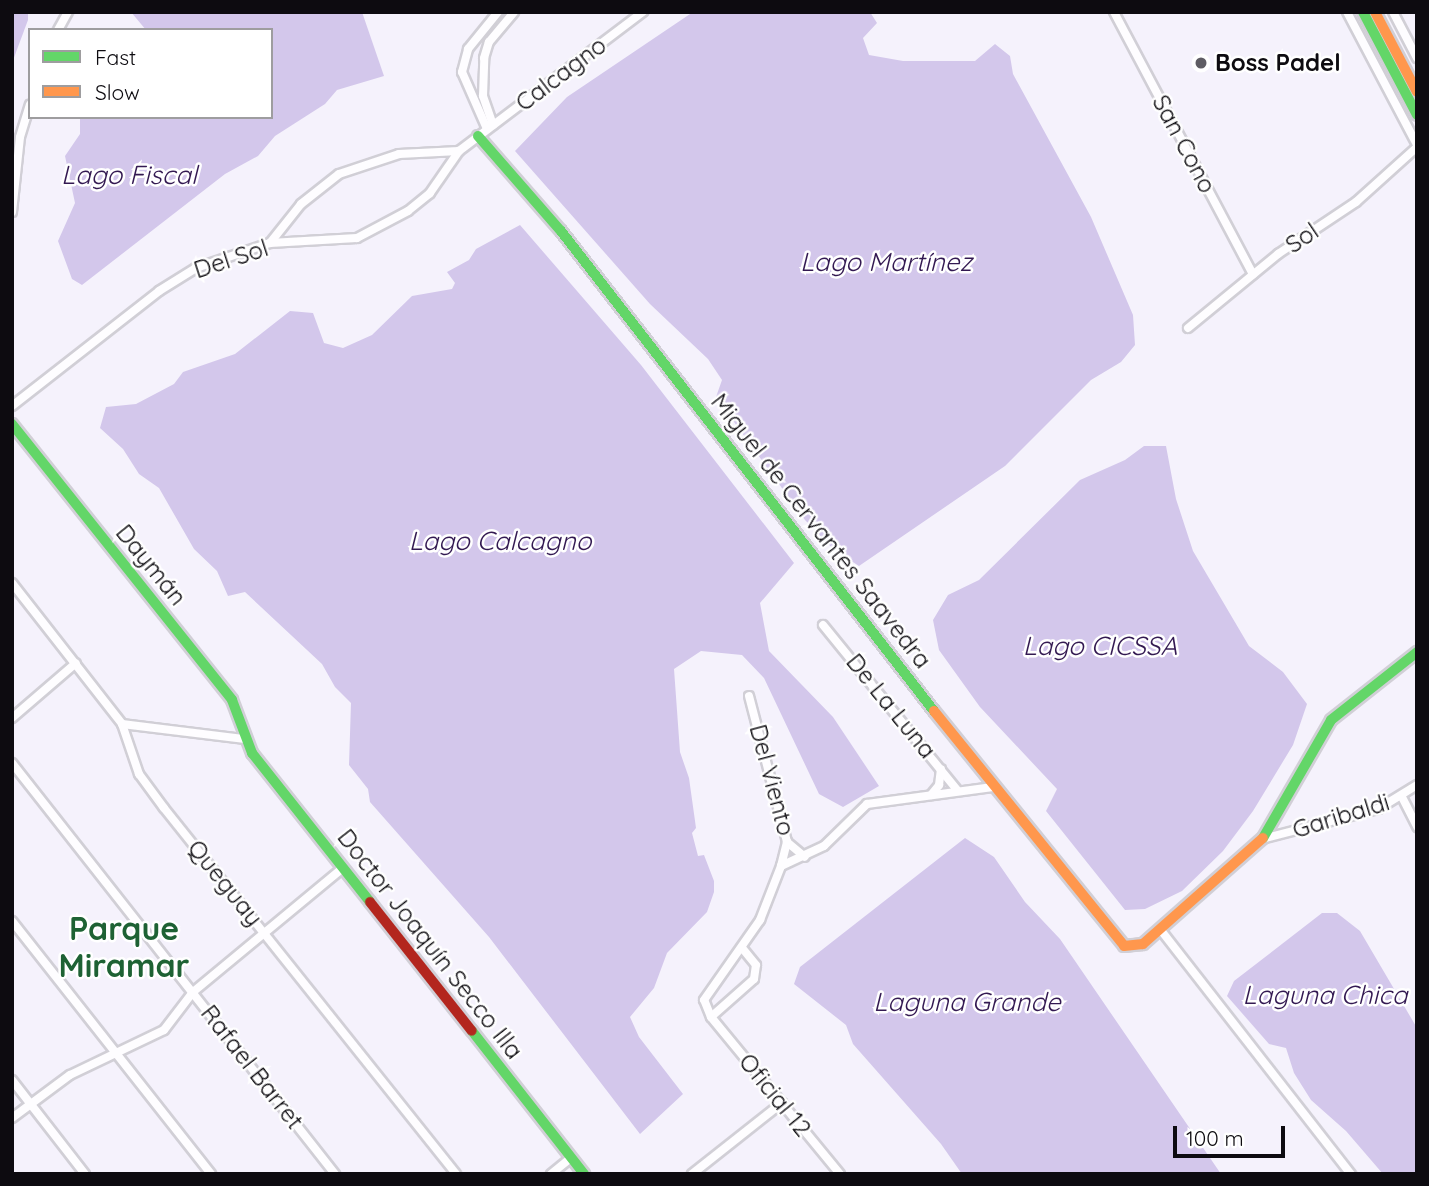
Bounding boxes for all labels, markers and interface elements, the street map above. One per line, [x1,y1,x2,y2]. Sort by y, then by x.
legend [28,28,273,119]
street label: Calcagno [510,31,612,117]
text: Fast [95,44,136,70]
place label: Boss Padel [1215,49,1341,77]
marker: Boss Padel [1193,55,1209,71]
text: Slow [95,79,140,105]
street label: San Cono [1146,90,1222,198]
water label: Lago Fiscal [61,159,197,191]
street label: Sol [1280,217,1324,259]
street label: Del Sol [190,233,272,285]
water label: Lago Martínez [800,246,972,278]
street label: Miguel de Cervantes Saavedra [705,388,937,674]
street label: Daymán [110,519,192,611]
water label: Lago Calcagno [409,525,591,557]
water label: Lago CICSSA [1023,630,1177,662]
street label: De La Luna [840,648,942,764]
street label: Del Viento [743,721,801,839]
street label: Garibaldi [1289,788,1393,844]
street label: Doctor Joaquín Secco Illa [331,823,529,1065]
street label: Queguay [182,834,268,932]
district label: Parque Miramar [59,910,189,985]
water label: Laguna Chica [1243,979,1407,1011]
water label: Laguna Grande [873,986,1061,1018]
street label: Rafael Barret [195,999,309,1135]
street label: Oficial 12 [733,1048,817,1142]
scale bar [1177,1112,1289,1156]
text: 100 m [1186,1125,1244,1151]

